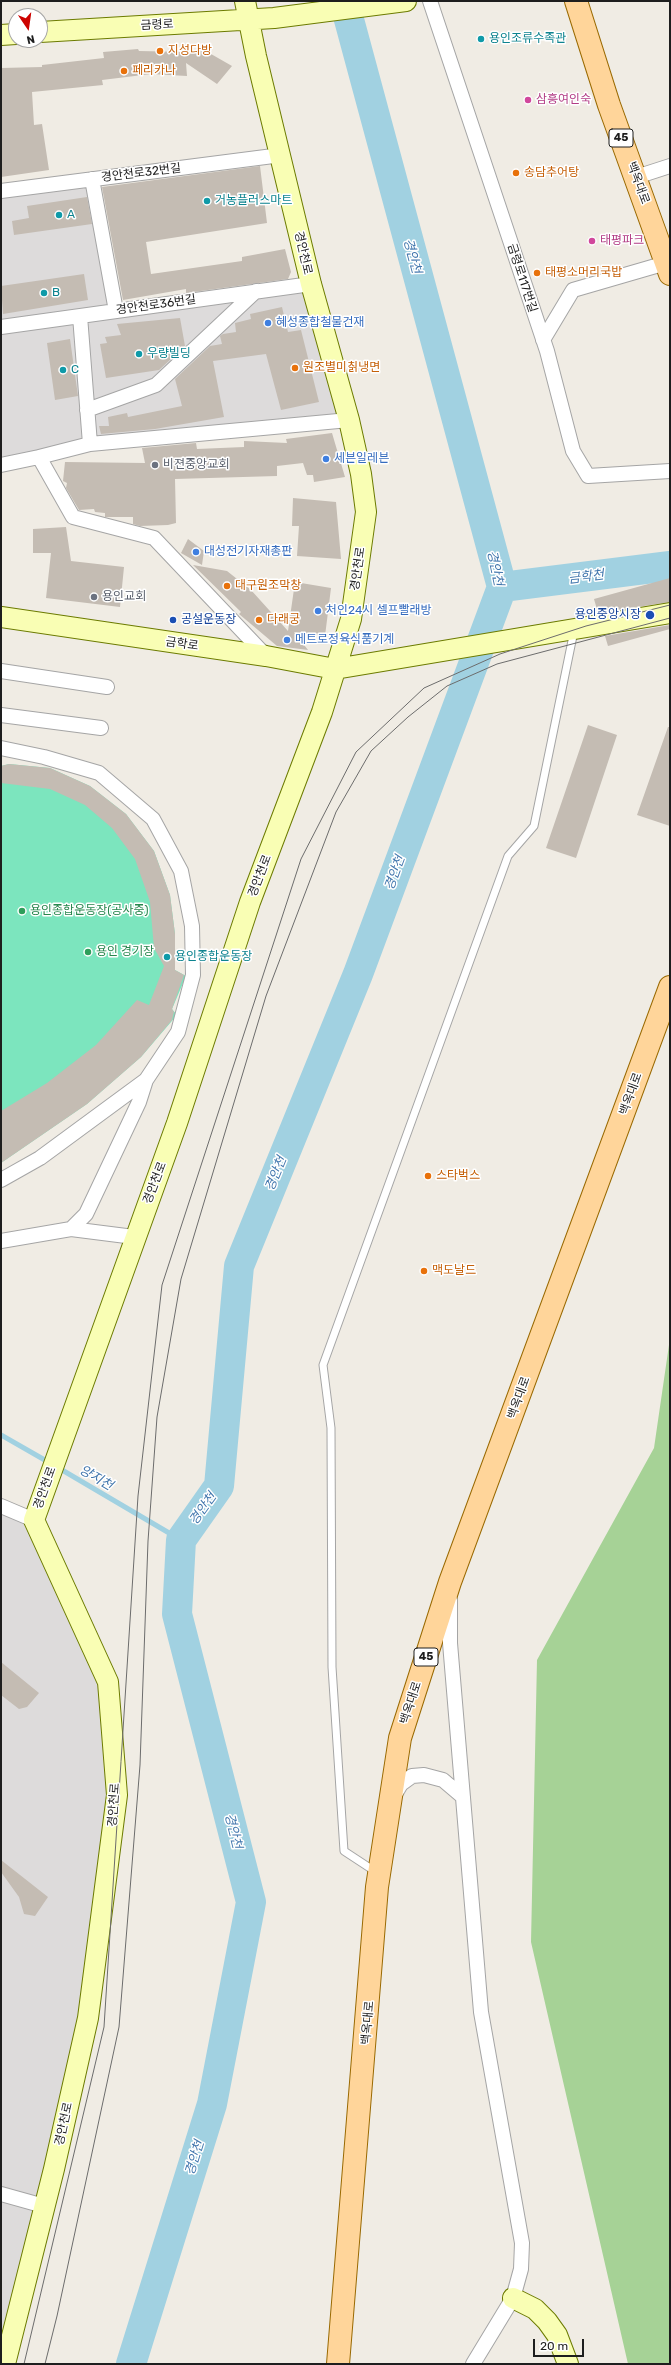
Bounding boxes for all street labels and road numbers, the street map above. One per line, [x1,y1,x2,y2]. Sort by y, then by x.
street label: 금령로 [140,17,174,33]
road number: 45 [609,129,633,147]
street label: 백옥대로 [624,160,652,206]
street label: 경안천로32번길 [100,161,182,185]
street label: 경안천로 [291,230,315,276]
street label: 금령로117번길 [504,242,540,314]
street label: 경안천로36번길 [115,292,197,318]
street label: 경안천로 [348,546,368,592]
street label: 금학로 [165,635,199,653]
street label: 경안천로 [245,853,275,899]
street label: 백옥대로 [617,1071,645,1117]
street label: 경안천로 [140,1160,170,1206]
street label: 백옥대로 [505,1375,533,1421]
street label: 경안천로 [31,1465,59,1511]
road number: 45 [414,1648,438,1666]
street label: 백옥대로 [397,1680,425,1726]
street label: 경안천로 [105,1782,123,1828]
street label: 백옥대로 [359,2000,377,2046]
street label: 경안천로 [52,2101,76,2147]

